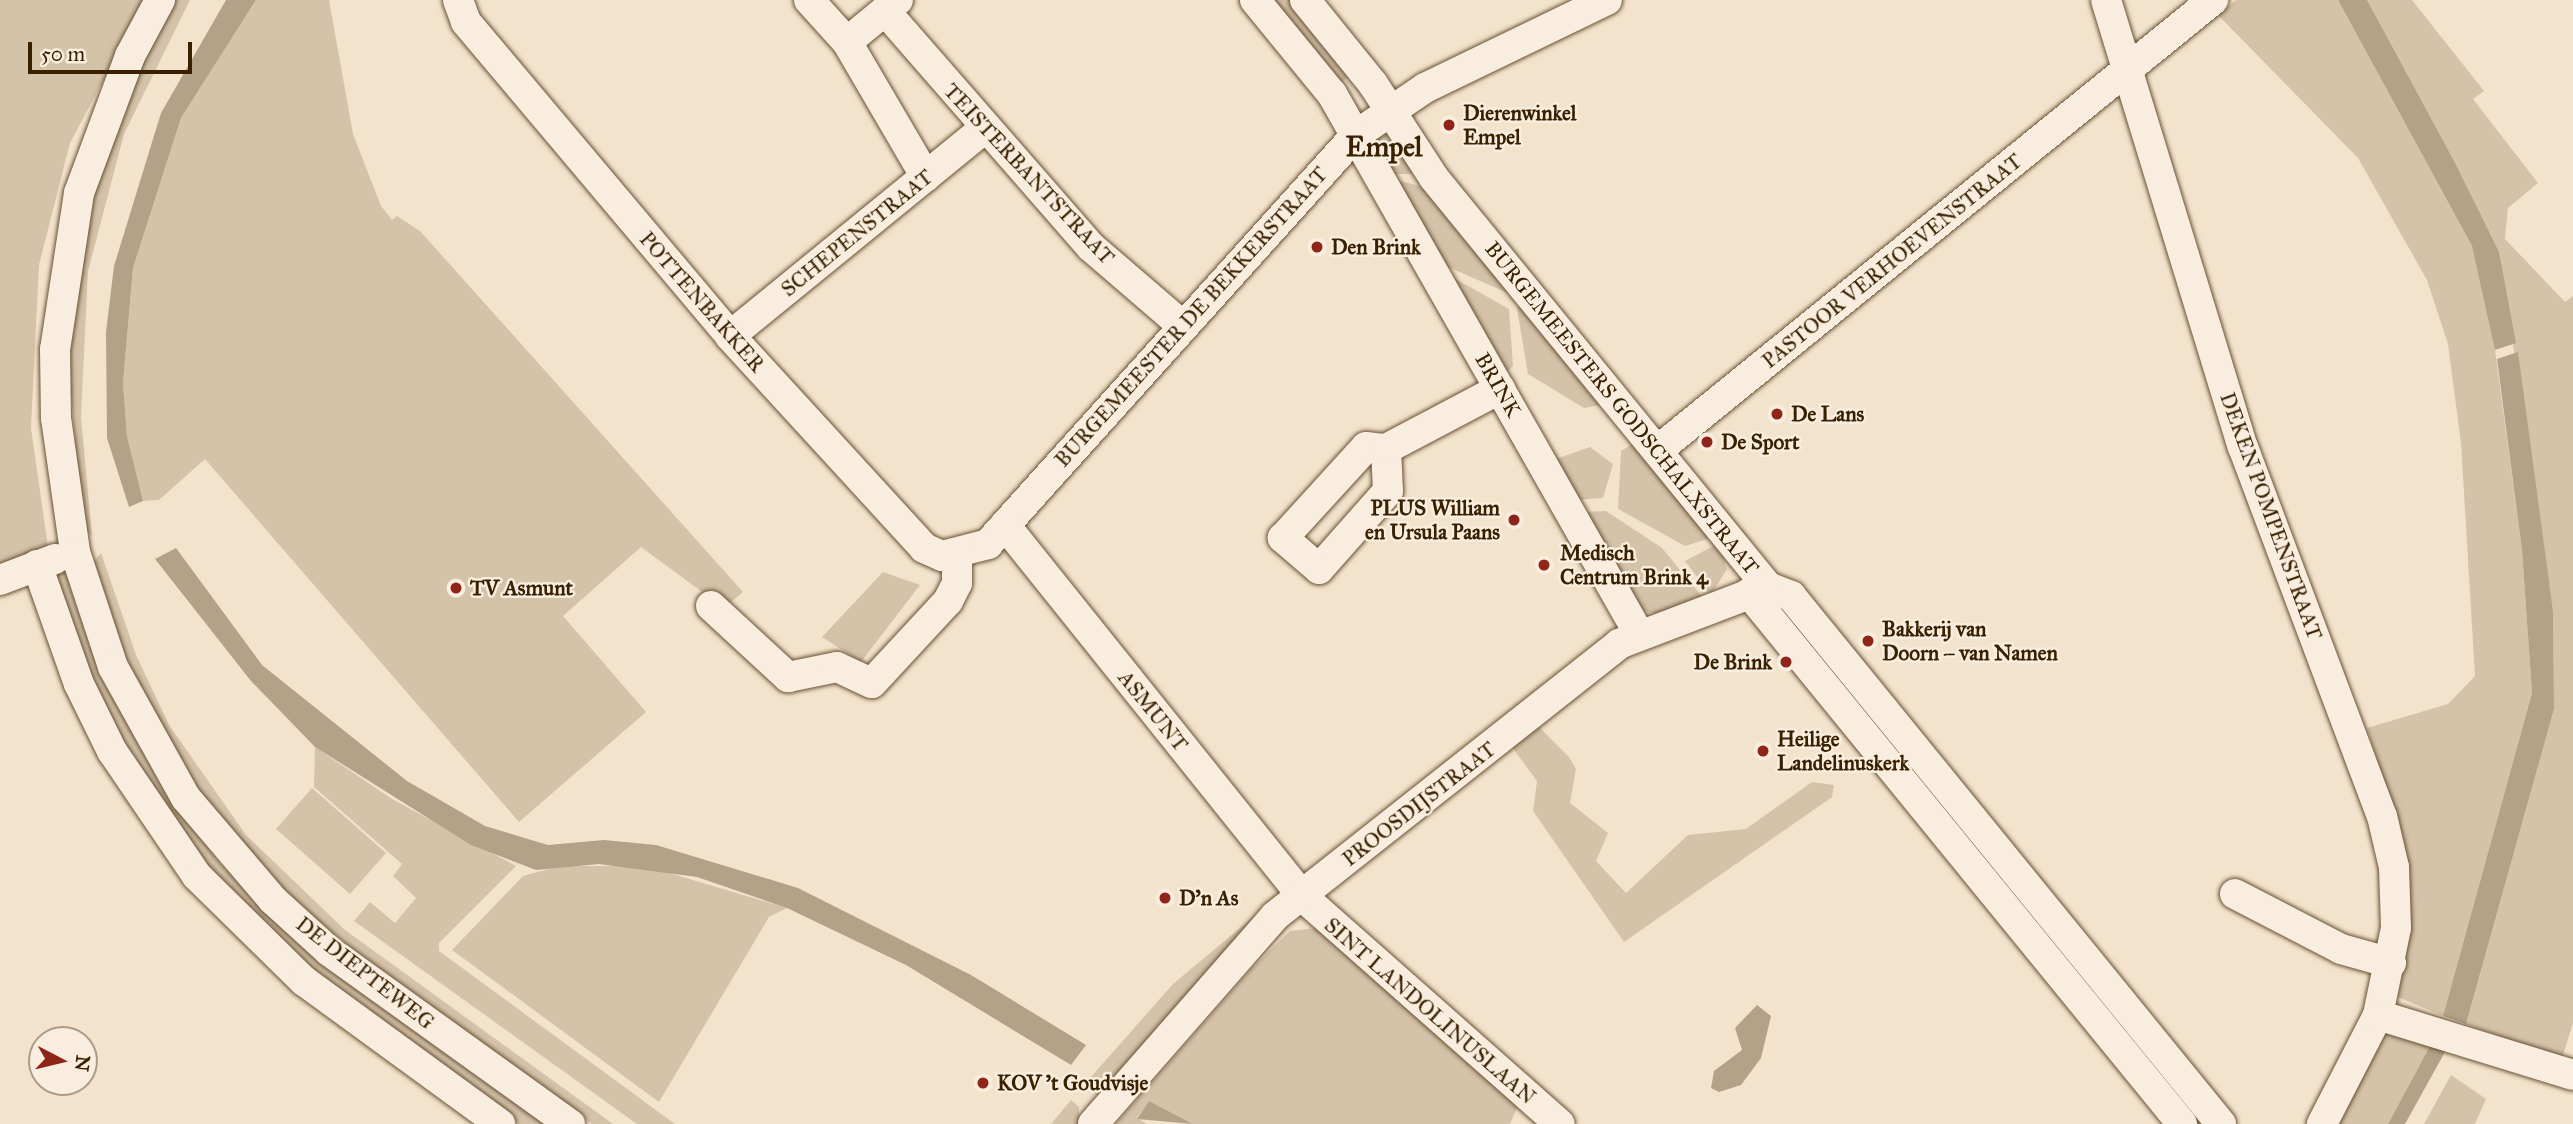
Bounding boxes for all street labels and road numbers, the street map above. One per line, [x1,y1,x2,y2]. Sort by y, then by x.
street label: TEISTERBANTSTRAAT [939,78,1119,270]
street label: PASTOOR VERHOEVENSTRAAT [1757,148,2027,374]
street label: BURGEMEESTER DE BEKKERSTRAAT [1049,162,1333,472]
street label: SCHEPENSTRAAT [776,164,938,302]
street label: POTTENBAKKER [634,227,770,377]
street label: BURGEMEESTERS GODSCHALXSTRAAT [1480,236,1764,580]
street label: BRINK [1470,348,1526,422]
street label: DEKEN POMPENSTRAAT [2214,389,2328,643]
street label: ASMUNT [1113,666,1193,756]
street label: PROOSDIJSTRAAT [1337,736,1501,872]
street label: DE DIEPTEWEG [291,911,439,1035]
street label: SINT LANDOLINUSLAAN [1319,912,1541,1110]

